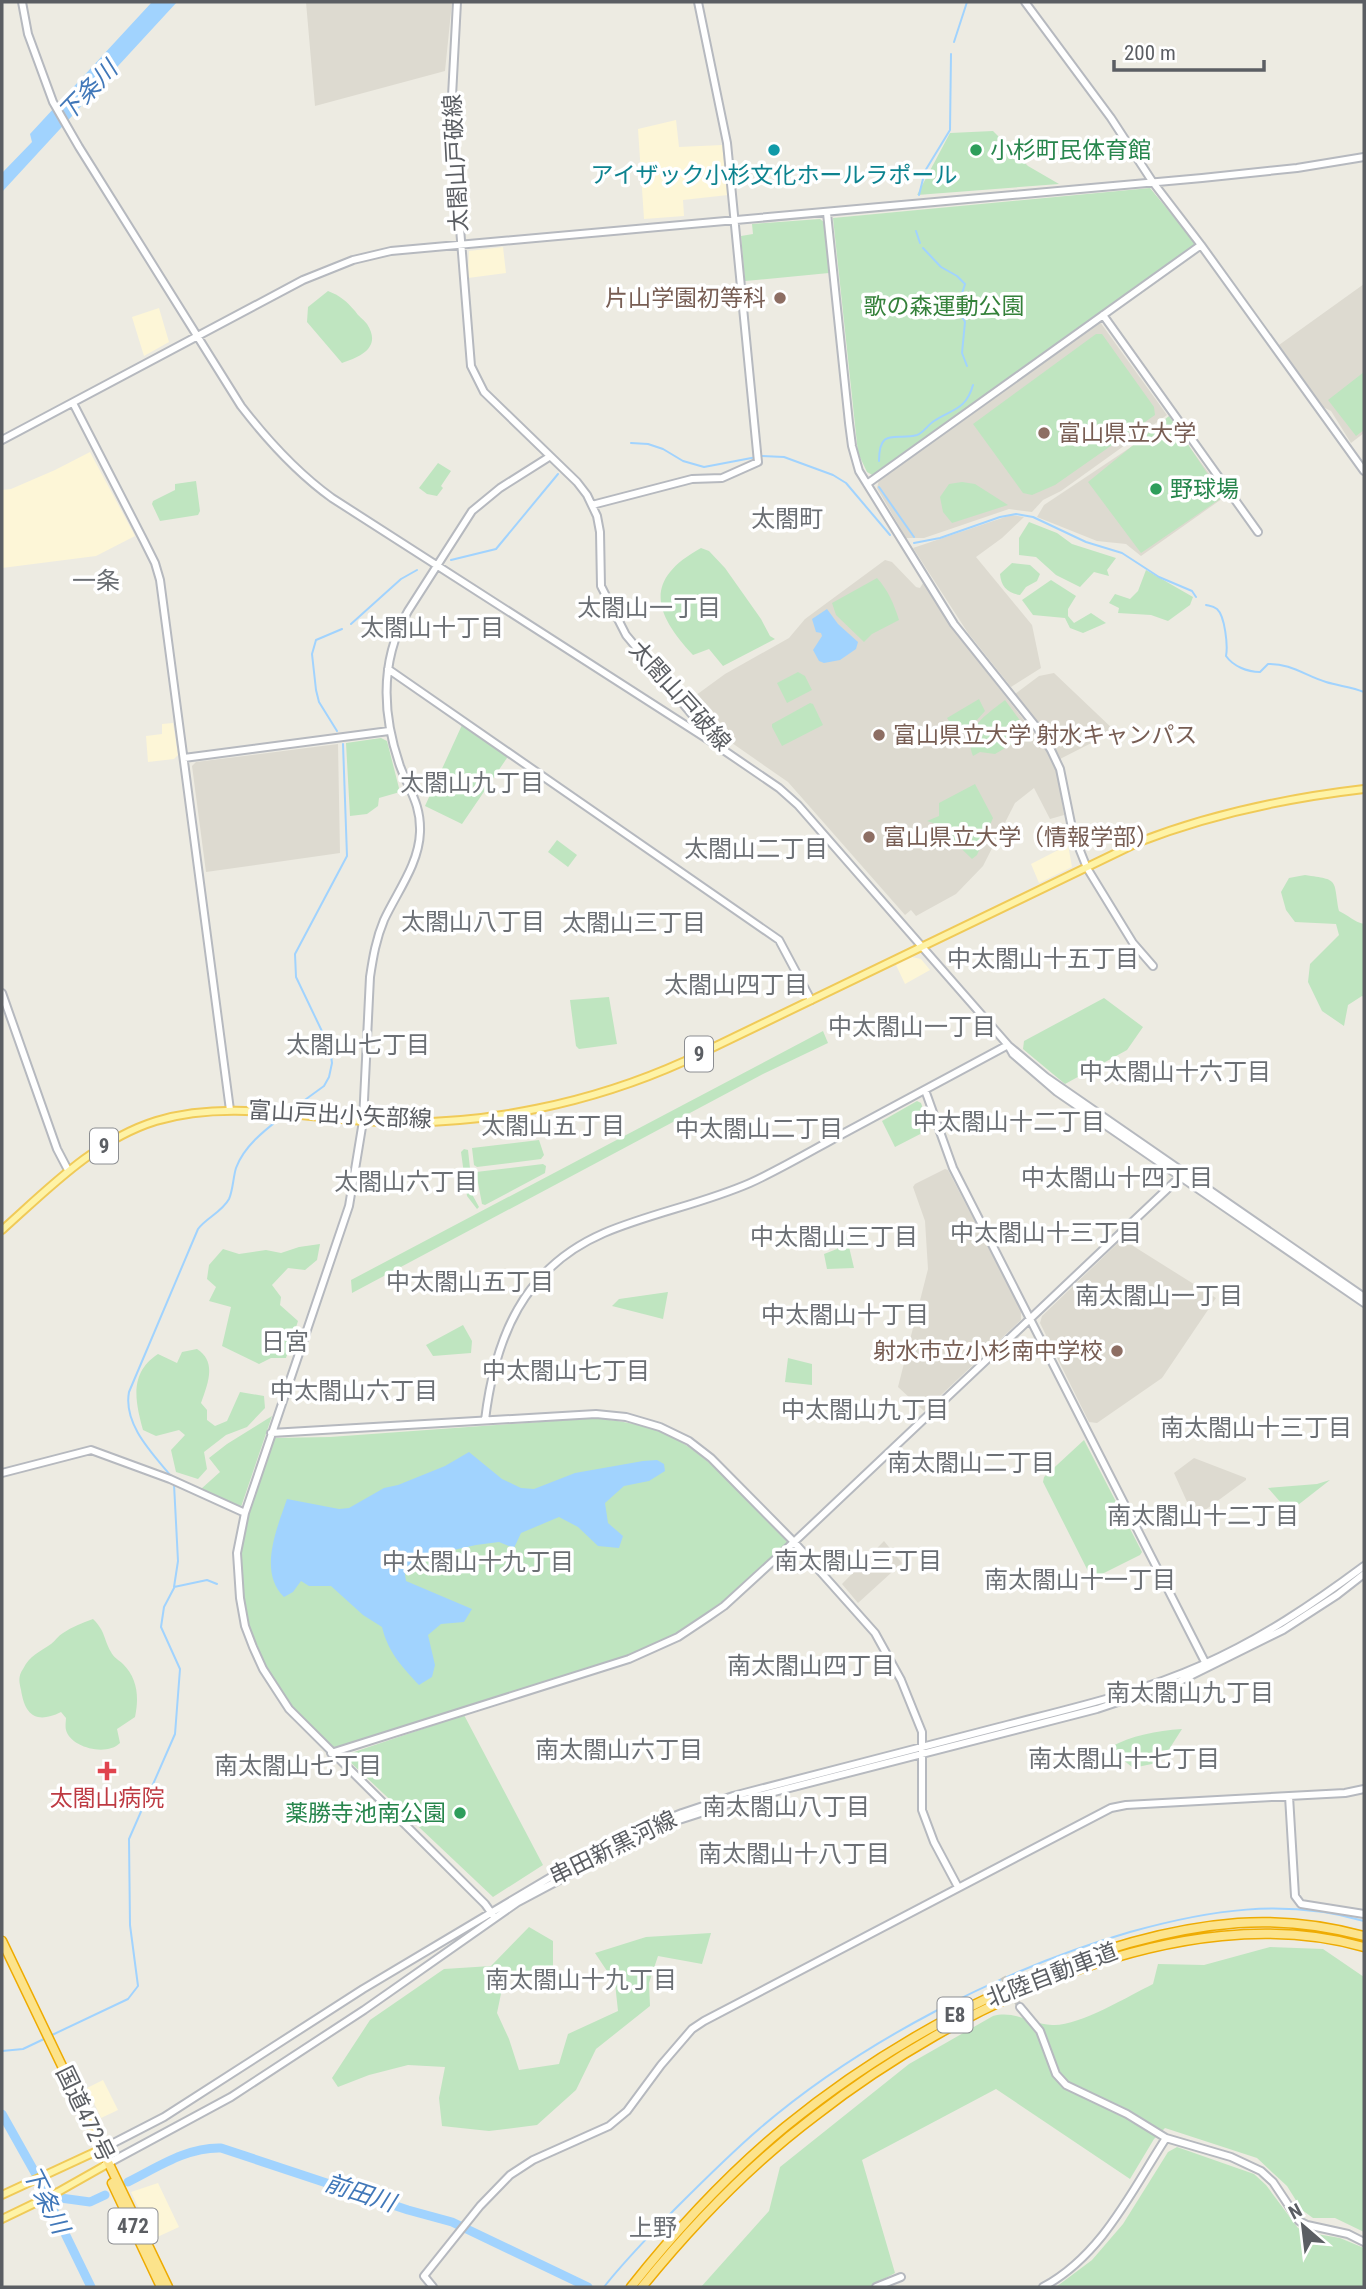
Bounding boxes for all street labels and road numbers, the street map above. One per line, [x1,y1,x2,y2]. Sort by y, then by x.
street label: 太閤山戸破線 [439,93,473,233]
street label: 太閤山戸破線 [624,636,736,756]
road number: 9 [685,1036,713,1072]
street label: 富山戸出小矢部線 [247,1097,433,1133]
road number: 9 [90,1128,118,1164]
street label: 串田新黒河線 [545,1806,681,1890]
street label: 北陸自動車道 [983,1938,1121,2012]
road number: E8 [937,1997,972,2032]
street label: 国道472号 [50,2062,120,2166]
road number: 472 [108,2208,158,2244]

